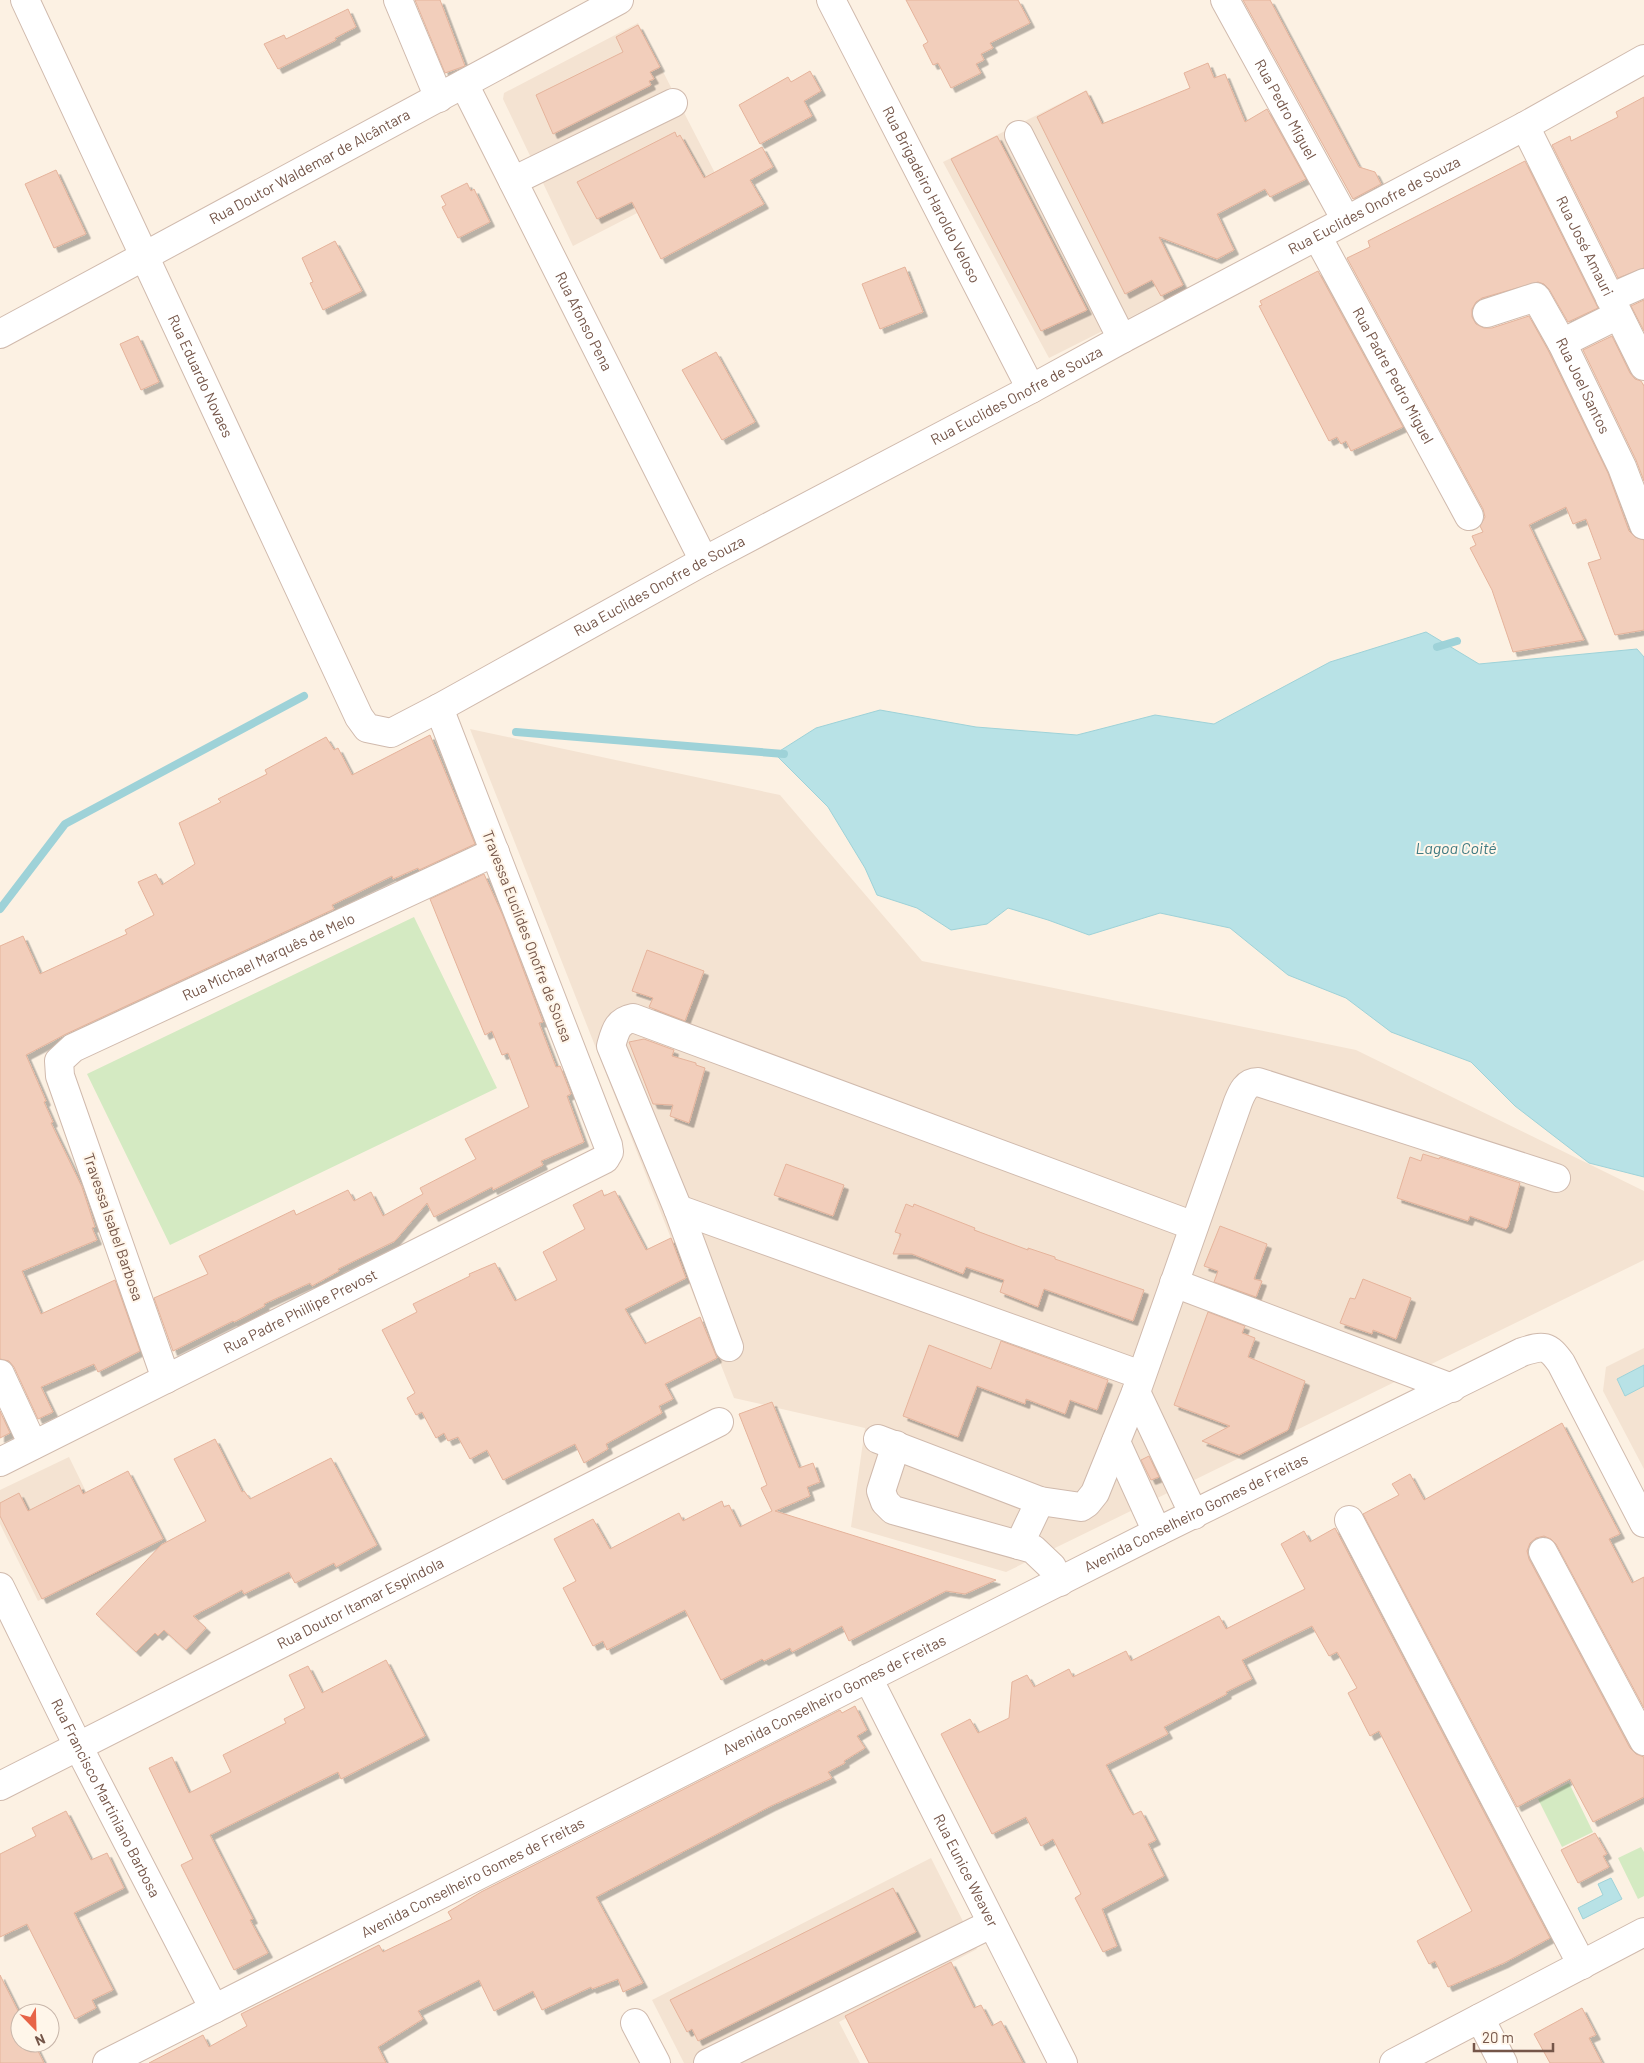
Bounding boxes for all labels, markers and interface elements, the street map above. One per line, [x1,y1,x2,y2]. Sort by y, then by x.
street label: Rua Pedro Miguel [1251,56,1321,162]
street label: Rua Brigadeiro Haroldo Veloso [879,103,985,286]
street label: Rua Doutor Waldemar de Alcântara [206,105,413,227]
street label: Rua Euclides Onofre de Souza [1285,152,1463,258]
street label: Rua José Amauri [1553,193,1618,299]
street label: Rua Afonso Pena [552,269,617,374]
street label: Rua Padre Pedro Miguel [1349,304,1438,447]
street label: Rua Eduardo Novaes [165,311,237,440]
street label: Rua Joel Santos [1553,335,1614,436]
street label: Rua Euclides Onofre de Souza [927,342,1105,448]
street label: Rua Euclides Onofre de Souza [570,531,747,639]
street label: Travessa Euclides Onofre de Sousa [479,827,577,1044]
water label: Lagoa Coité [1415,838,1497,857]
street label: Rua Michael Marquês de Melo [179,908,358,1004]
street label: Travessa Isabel Barbosa [80,1150,148,1303]
street label: Rua Padre Phillipe Prevost [220,1265,380,1357]
street label: Avenida Conselheiro Gomes de Freitas [1081,1449,1311,1575]
street label: Rua Doutor Itamar Espíndola [274,1553,446,1652]
street label: Avenida Conselheiro Gomes de Freitas [719,1630,948,1758]
street label: Rua Francisco Martiniano Barbosa [48,1695,165,1900]
street label: Rua Eunice Weaver [930,1811,1003,1930]
street label: Avenida Conselheiro Gomes de Freitas [358,1813,587,1941]
north arrow [10,2003,60,2053]
scale bar [1474,2020,1553,2052]
text: 20 m [1482,2028,1514,2046]
text: N [33,2031,48,2050]

